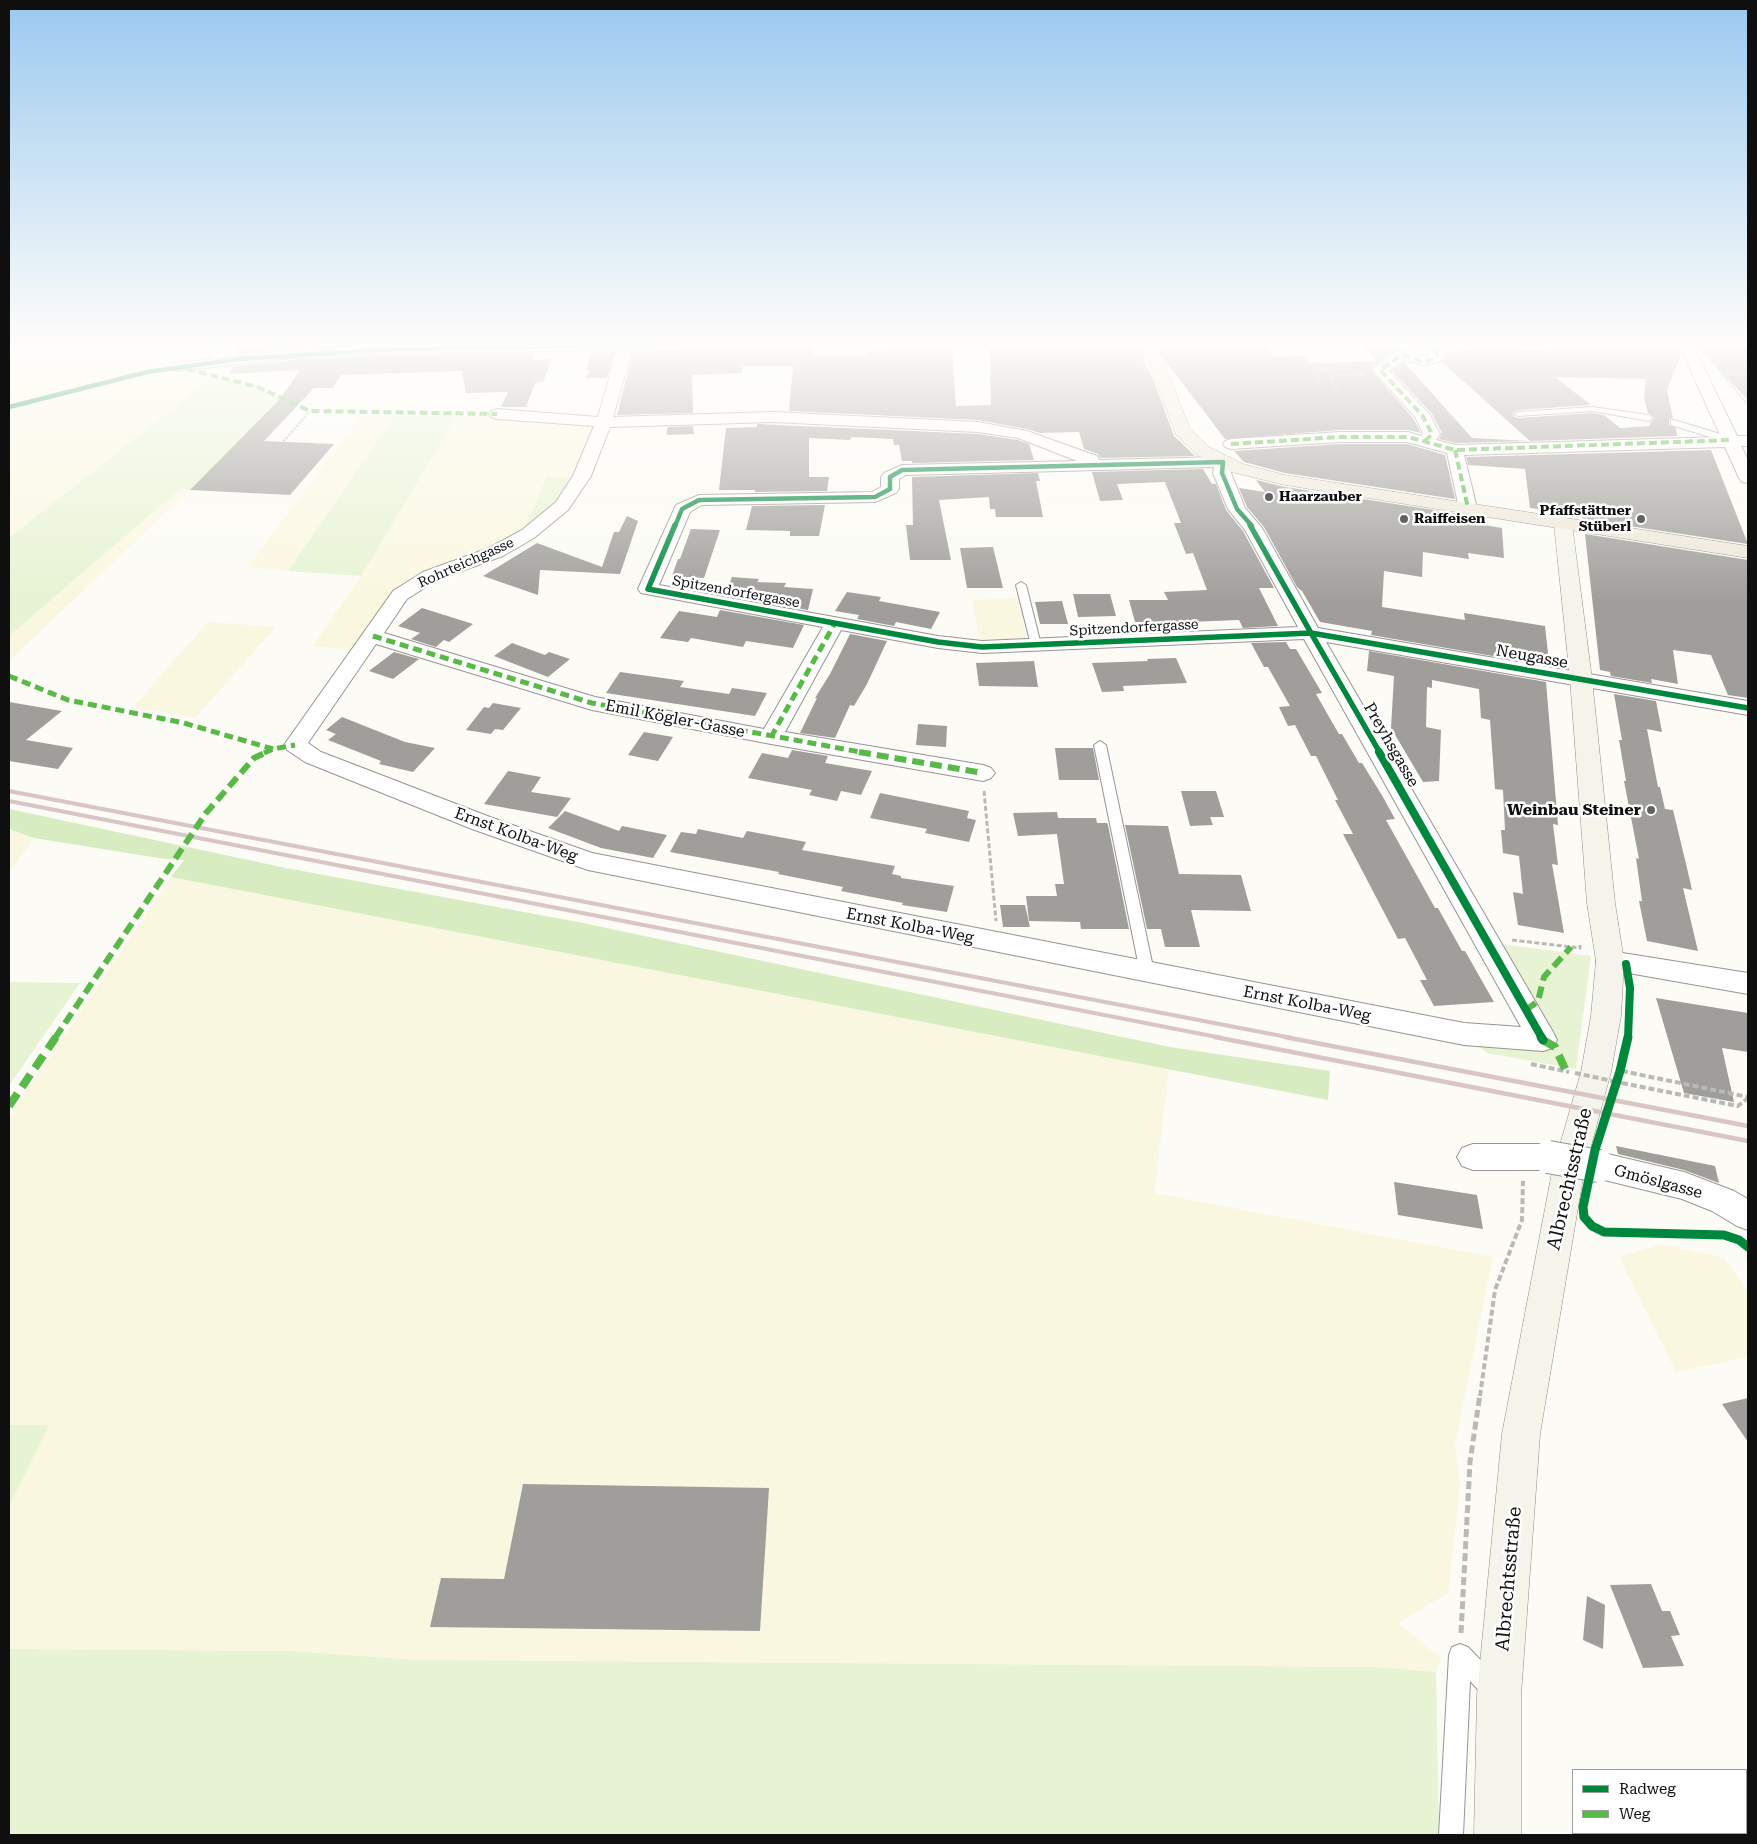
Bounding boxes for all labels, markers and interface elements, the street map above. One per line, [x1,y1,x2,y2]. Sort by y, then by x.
place label: Haarzauber [1279,489,1362,505]
marker: Haarzauber [1263,491,1275,503]
place label: Pfaffstättner Stüberl [1539,503,1631,536]
place label: Raiffeisen [1414,511,1486,527]
marker: Raiffeisen [1398,513,1410,525]
marker: Pfaffstättner Stüberl [1635,513,1647,525]
street label: Rohrteichgasse [415,534,517,592]
street label: Spitzendorfergasse [671,573,801,611]
street label: Spitzendorfergasse [1069,616,1199,640]
street label: Neugasse [1495,641,1569,673]
street label: Emil Kögler-Gasse [604,696,746,742]
street label: Preyhsgasse [1359,699,1423,791]
place label: Weinbau Steiner [1507,800,1641,820]
street label: Ernst Kolba-Weg [452,804,580,866]
marker: Weinbau Steiner [1645,804,1657,816]
street label: Ernst Kolba-Weg [845,904,975,948]
street label: Ernst Kolba-Weg [1242,982,1372,1026]
street label: Albrechtsstraße [1543,1106,1597,1252]
street label: Gmöslgasse [1612,1161,1704,1203]
street label: Albrechtsstraße [1491,1506,1527,1652]
legend [1572,1769,1747,1834]
text: Radweg [1619,1780,1676,1798]
text: Weg [1619,1805,1650,1823]

